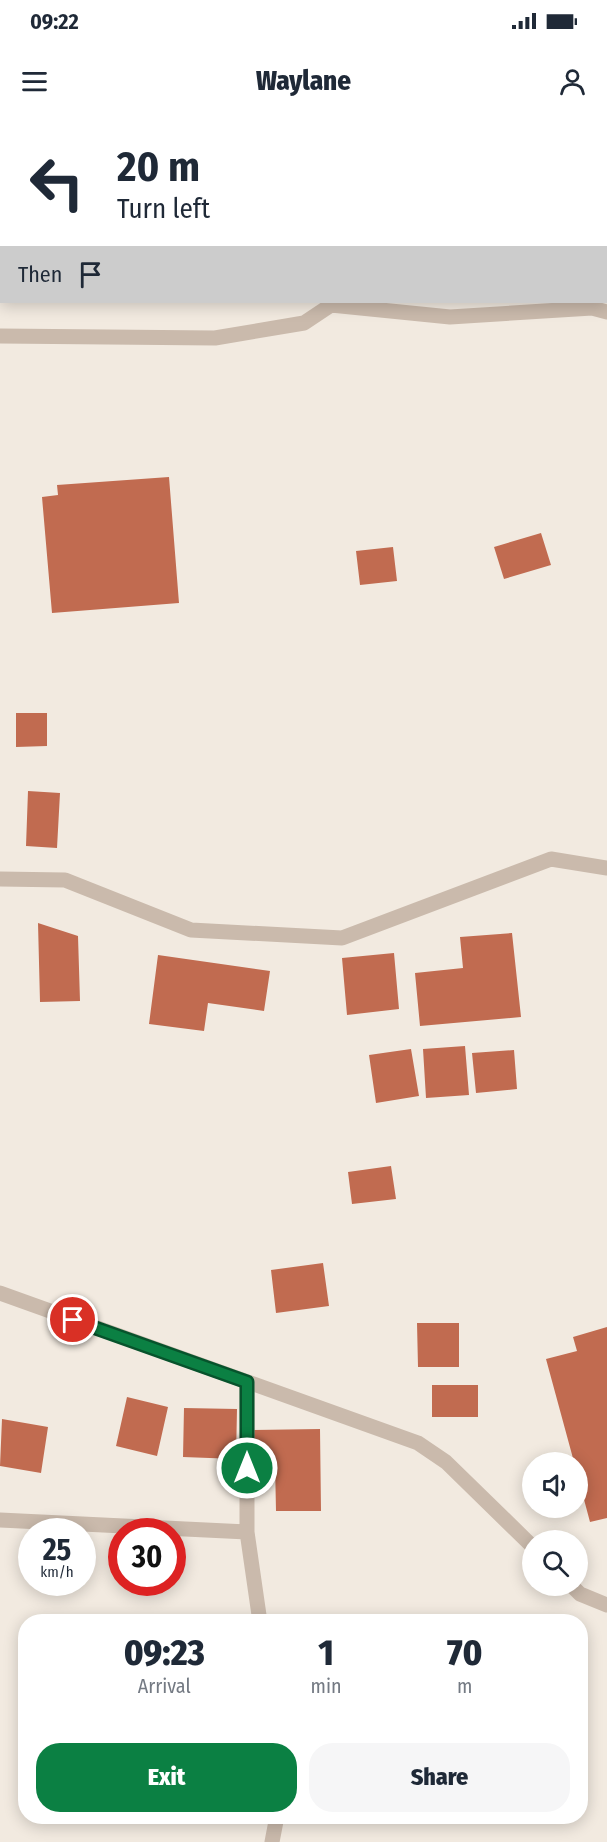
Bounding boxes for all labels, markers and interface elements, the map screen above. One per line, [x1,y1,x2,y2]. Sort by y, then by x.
text: 09:22 [30,8,79,35]
icon: menu [18,65,51,98]
text: Waylane [256,65,351,97]
icon: person [556,65,589,98]
text: 20 m [117,142,200,192]
icon: left [18,144,96,222]
text: Turn left [117,193,210,225]
icon: arrive [74,258,107,291]
text: Then [18,261,62,288]
pin [47,1294,98,1345]
icon: arrive [56,1303,89,1336]
position arrow [215,1436,279,1500]
map controls [522,1452,588,1596]
button: sound [522,1452,588,1518]
speed limit sign: 30 [108,1518,186,1596]
button: search [522,1530,588,1596]
text: 25 [43,1532,71,1568]
text: km/h [40,1563,74,1581]
text: 09:23 [124,1631,205,1675]
text: 1 [318,1631,334,1675]
text: 70 [447,1631,482,1675]
text: Arrival [138,1674,191,1698]
text: min [311,1674,341,1698]
text: m [457,1674,472,1698]
button: Exit [36,1743,297,1812]
button: Share [309,1743,570,1812]

